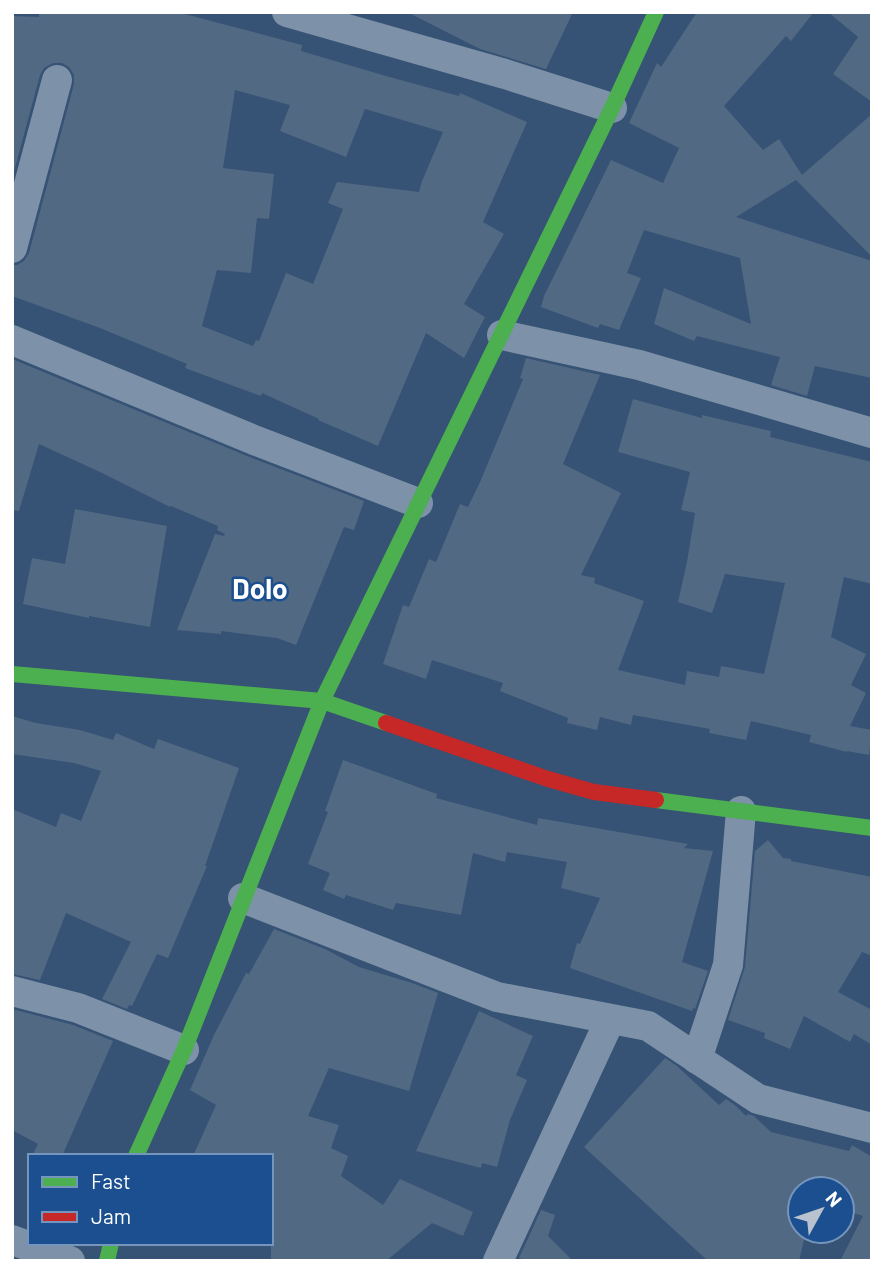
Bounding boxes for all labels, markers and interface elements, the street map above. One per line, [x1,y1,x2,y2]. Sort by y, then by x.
district label: Dolo [232,571,288,605]
legend [28,1154,273,1245]
text: Fast [91,1168,131,1193]
north arrow [786,1175,856,1245]
text: N [822,1187,847,1211]
text: Jam [91,1203,131,1228]

